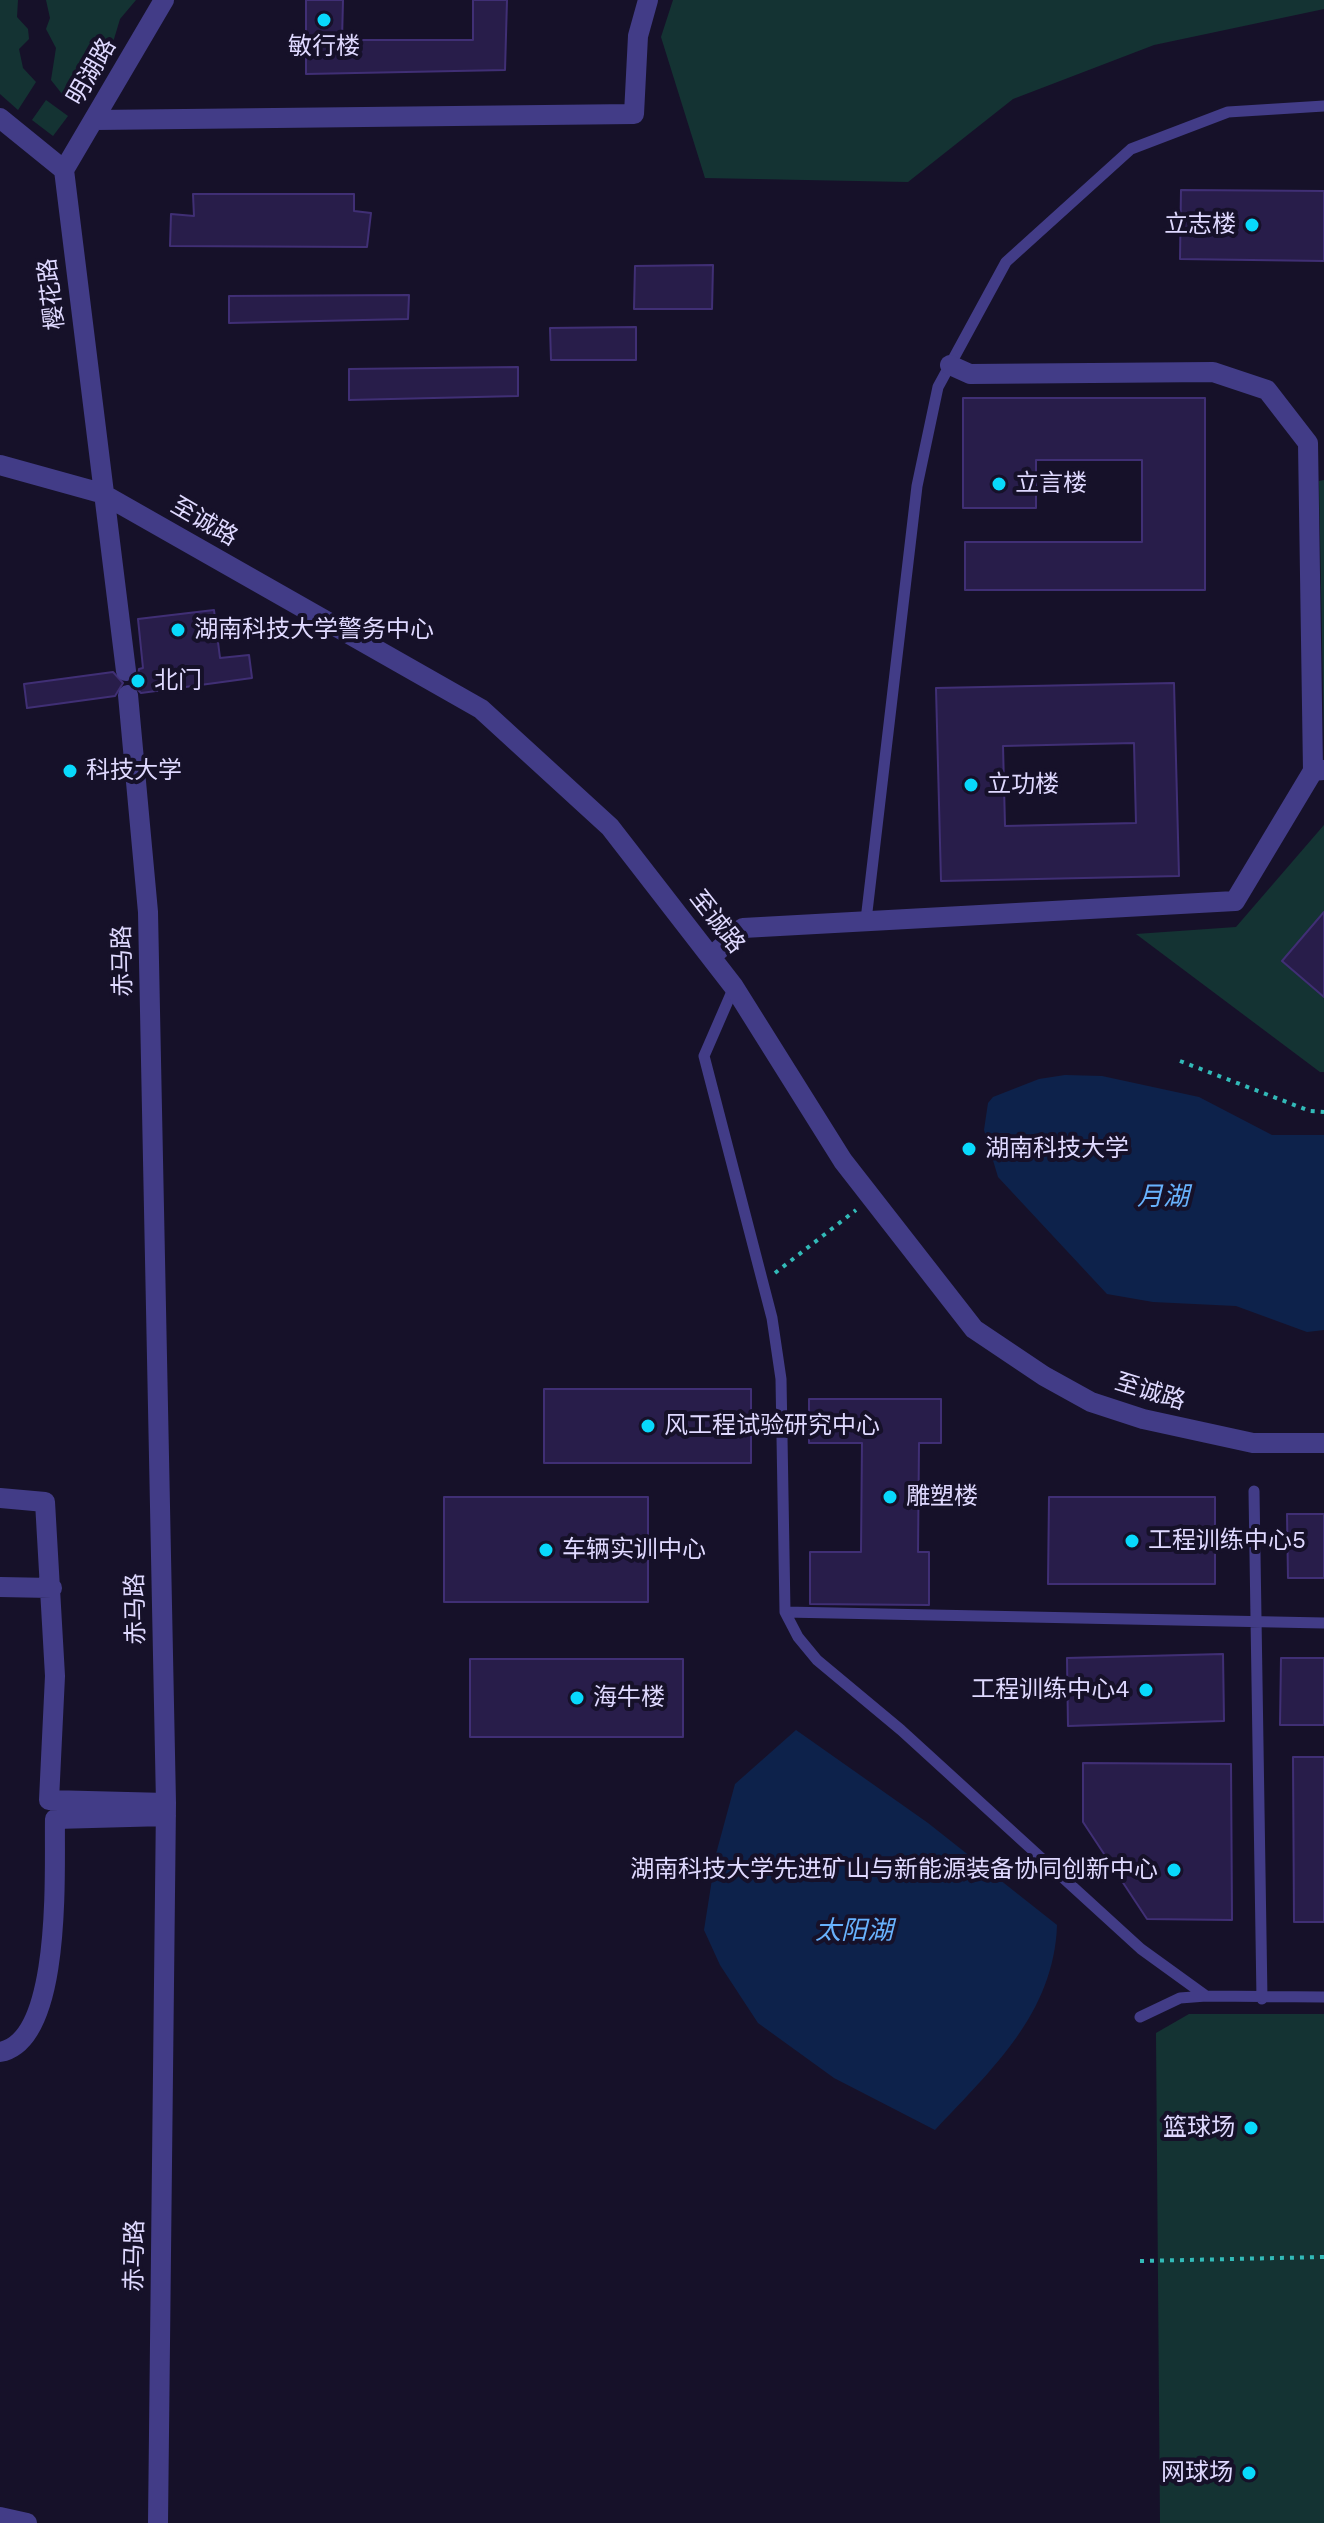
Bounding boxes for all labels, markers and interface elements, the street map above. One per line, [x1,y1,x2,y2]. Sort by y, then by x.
marker: 敏行楼 [315,11,333,29]
place label: 敏行楼 [288,33,360,61]
street label: 明湖路 [62,34,122,110]
place label: 立志楼 [1164,211,1236,239]
marker: 立志楼 [1243,216,1261,234]
street label: 樱花路 [33,257,71,331]
place label: 立言楼 [1015,470,1087,498]
marker: 立言楼 [990,475,1008,493]
street label: 至诚路 [166,492,242,552]
place label: 湖南科技大学警务中心 [194,616,434,644]
marker: 湖南科技大学警务中心 [169,621,187,639]
place label: 北门 [154,667,202,695]
marker: 北门 [129,672,147,690]
place label: 科技大学 [86,757,182,785]
marker: 科技大学 [61,762,79,780]
place label: 立功楼 [987,771,1059,799]
marker: 立功楼 [962,776,980,794]
street label: 至诚路 [683,885,751,959]
street label: 赤马路 [108,925,138,997]
place label: 湖南科技大学 [985,1135,1129,1163]
marker: 湖南科技大学 [960,1140,978,1158]
water label: 月湖 [1137,1181,1189,1213]
street label: 至诚路 [1111,1368,1189,1416]
place label: 风工程试验研究中心 [664,1412,880,1440]
marker: 风工程试验研究中心 [639,1417,657,1435]
place label: 雕塑楼 [906,1483,978,1511]
marker: 雕塑楼 [881,1488,899,1506]
place label: 工程训练中心5 [1148,1527,1306,1555]
marker: 工程训练中心5 [1123,1532,1141,1550]
place label: 车辆实训中心 [562,1536,706,1564]
marker: 车辆实训中心 [537,1541,555,1559]
street label: 赤马路 [121,1573,151,1645]
place label: 工程训练中心4 [971,1676,1130,1704]
marker: 工程训练中心4 [1137,1681,1155,1699]
place label: 海牛楼 [593,1684,665,1712]
marker: 海牛楼 [568,1689,586,1707]
place label: 湖南科技大学先进矿山与新能源装备协同创新中心 [630,1856,1158,1884]
marker: 湖南科技大学先进矿山与新能源装备协同创新中心 [1165,1861,1183,1879]
water label: 太阳湖 [815,1915,893,1947]
place label: 篮球场 [1163,2114,1235,2142]
marker: 篮球场 [1242,2119,1260,2137]
street label: 赤马路 [120,2220,150,2292]
place label: 网球场 [1161,2459,1233,2487]
marker: 网球场 [1240,2464,1258,2482]

